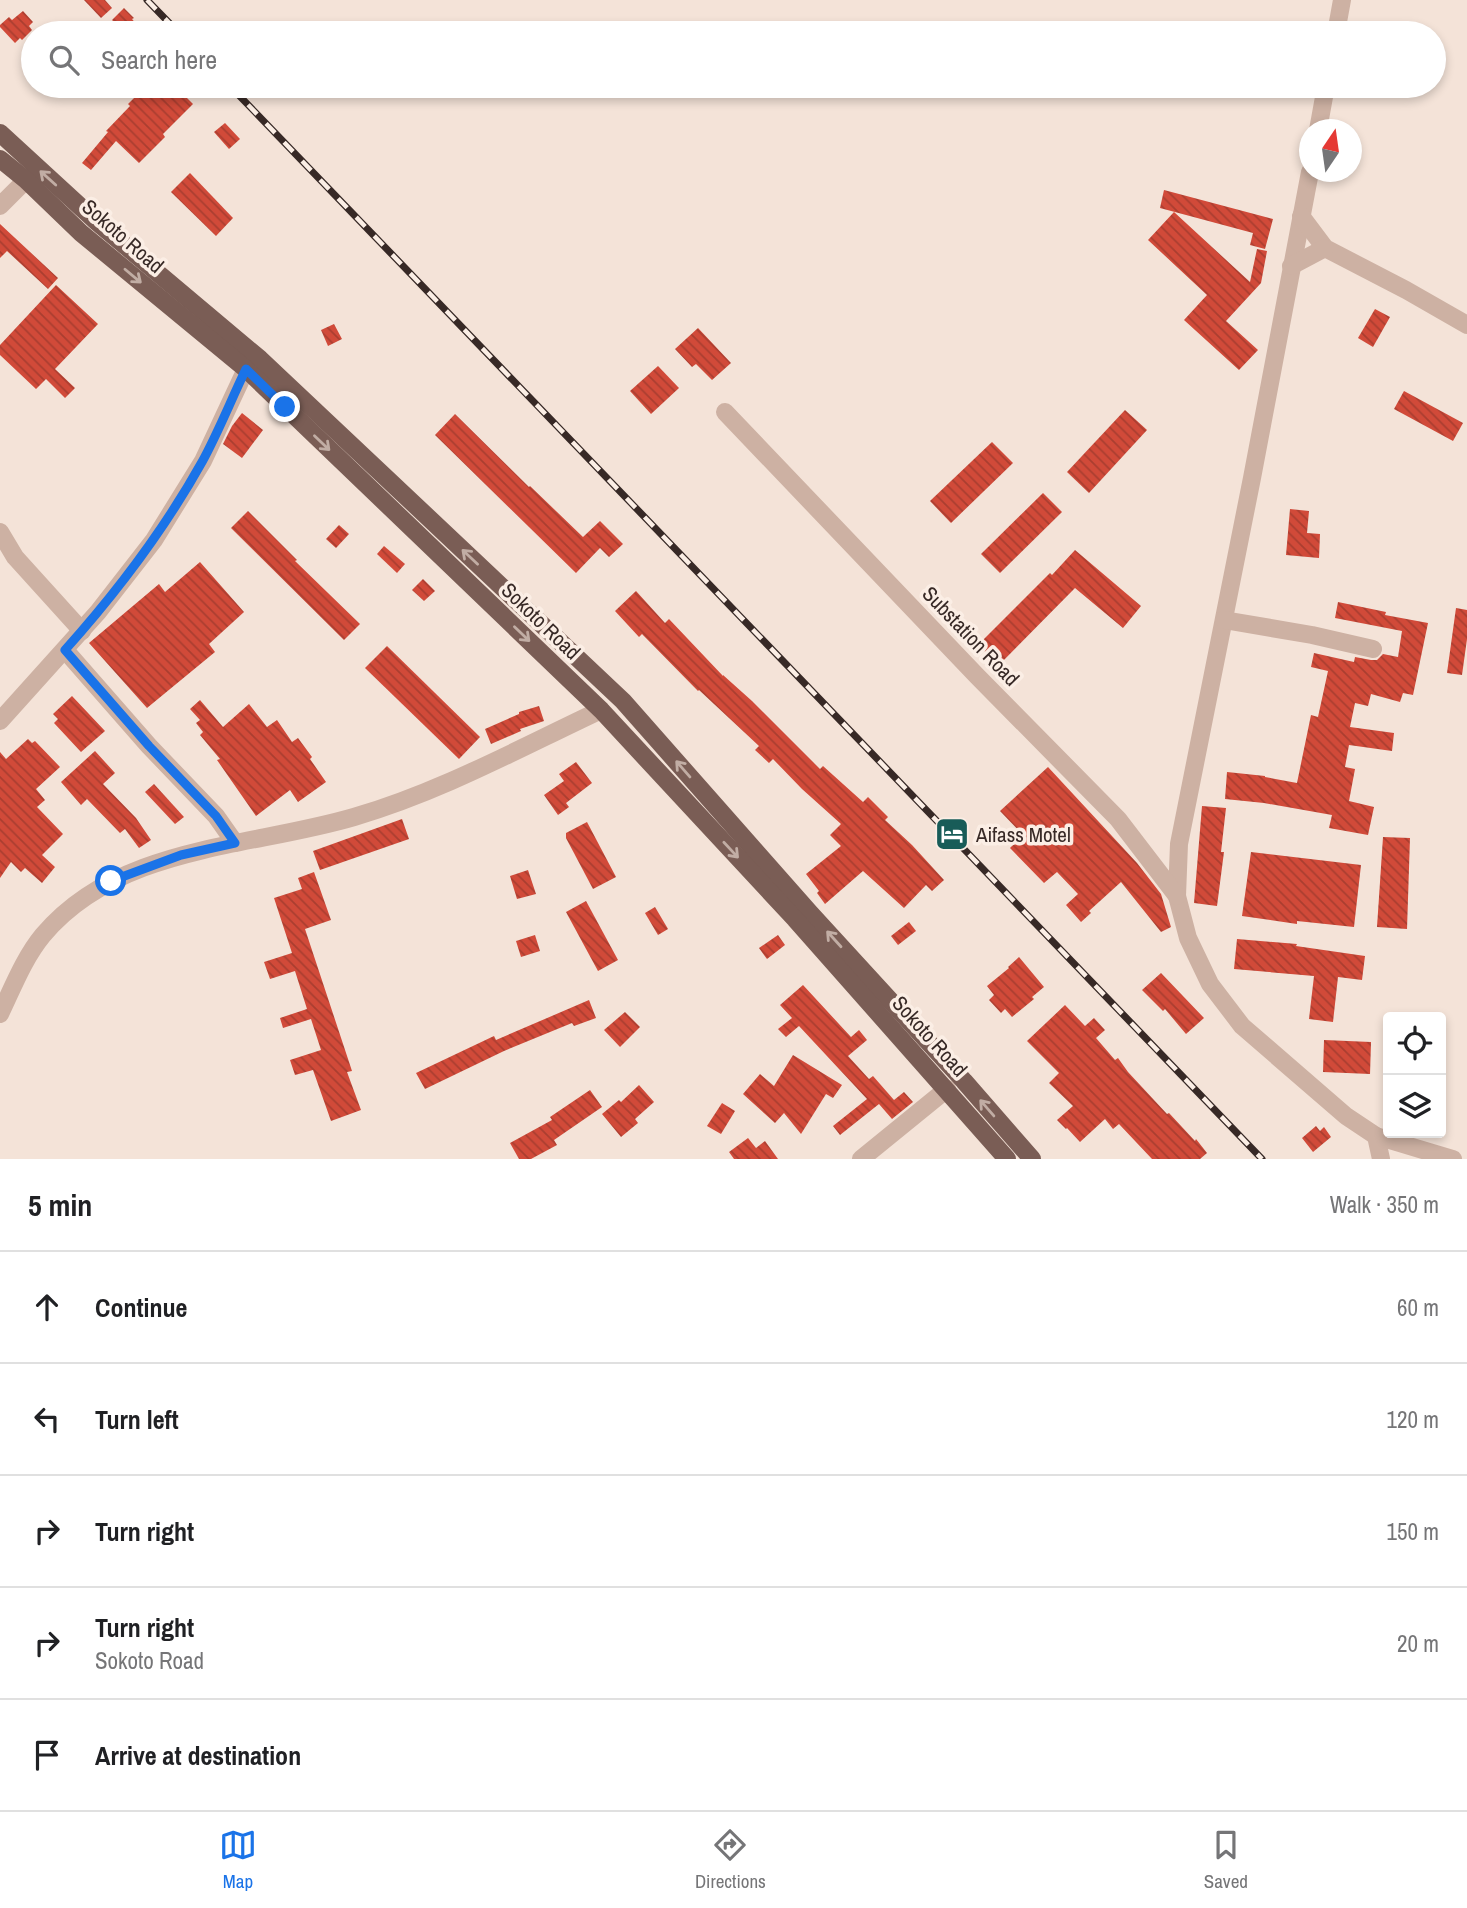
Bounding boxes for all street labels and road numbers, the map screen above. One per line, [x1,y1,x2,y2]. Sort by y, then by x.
street label: Sokoto Road [76,192,170,280]
street label: Sokoto Road [495,576,587,666]
street label: Substation Road [916,580,1026,692]
street label: Sokoto Road [886,989,974,1083]

